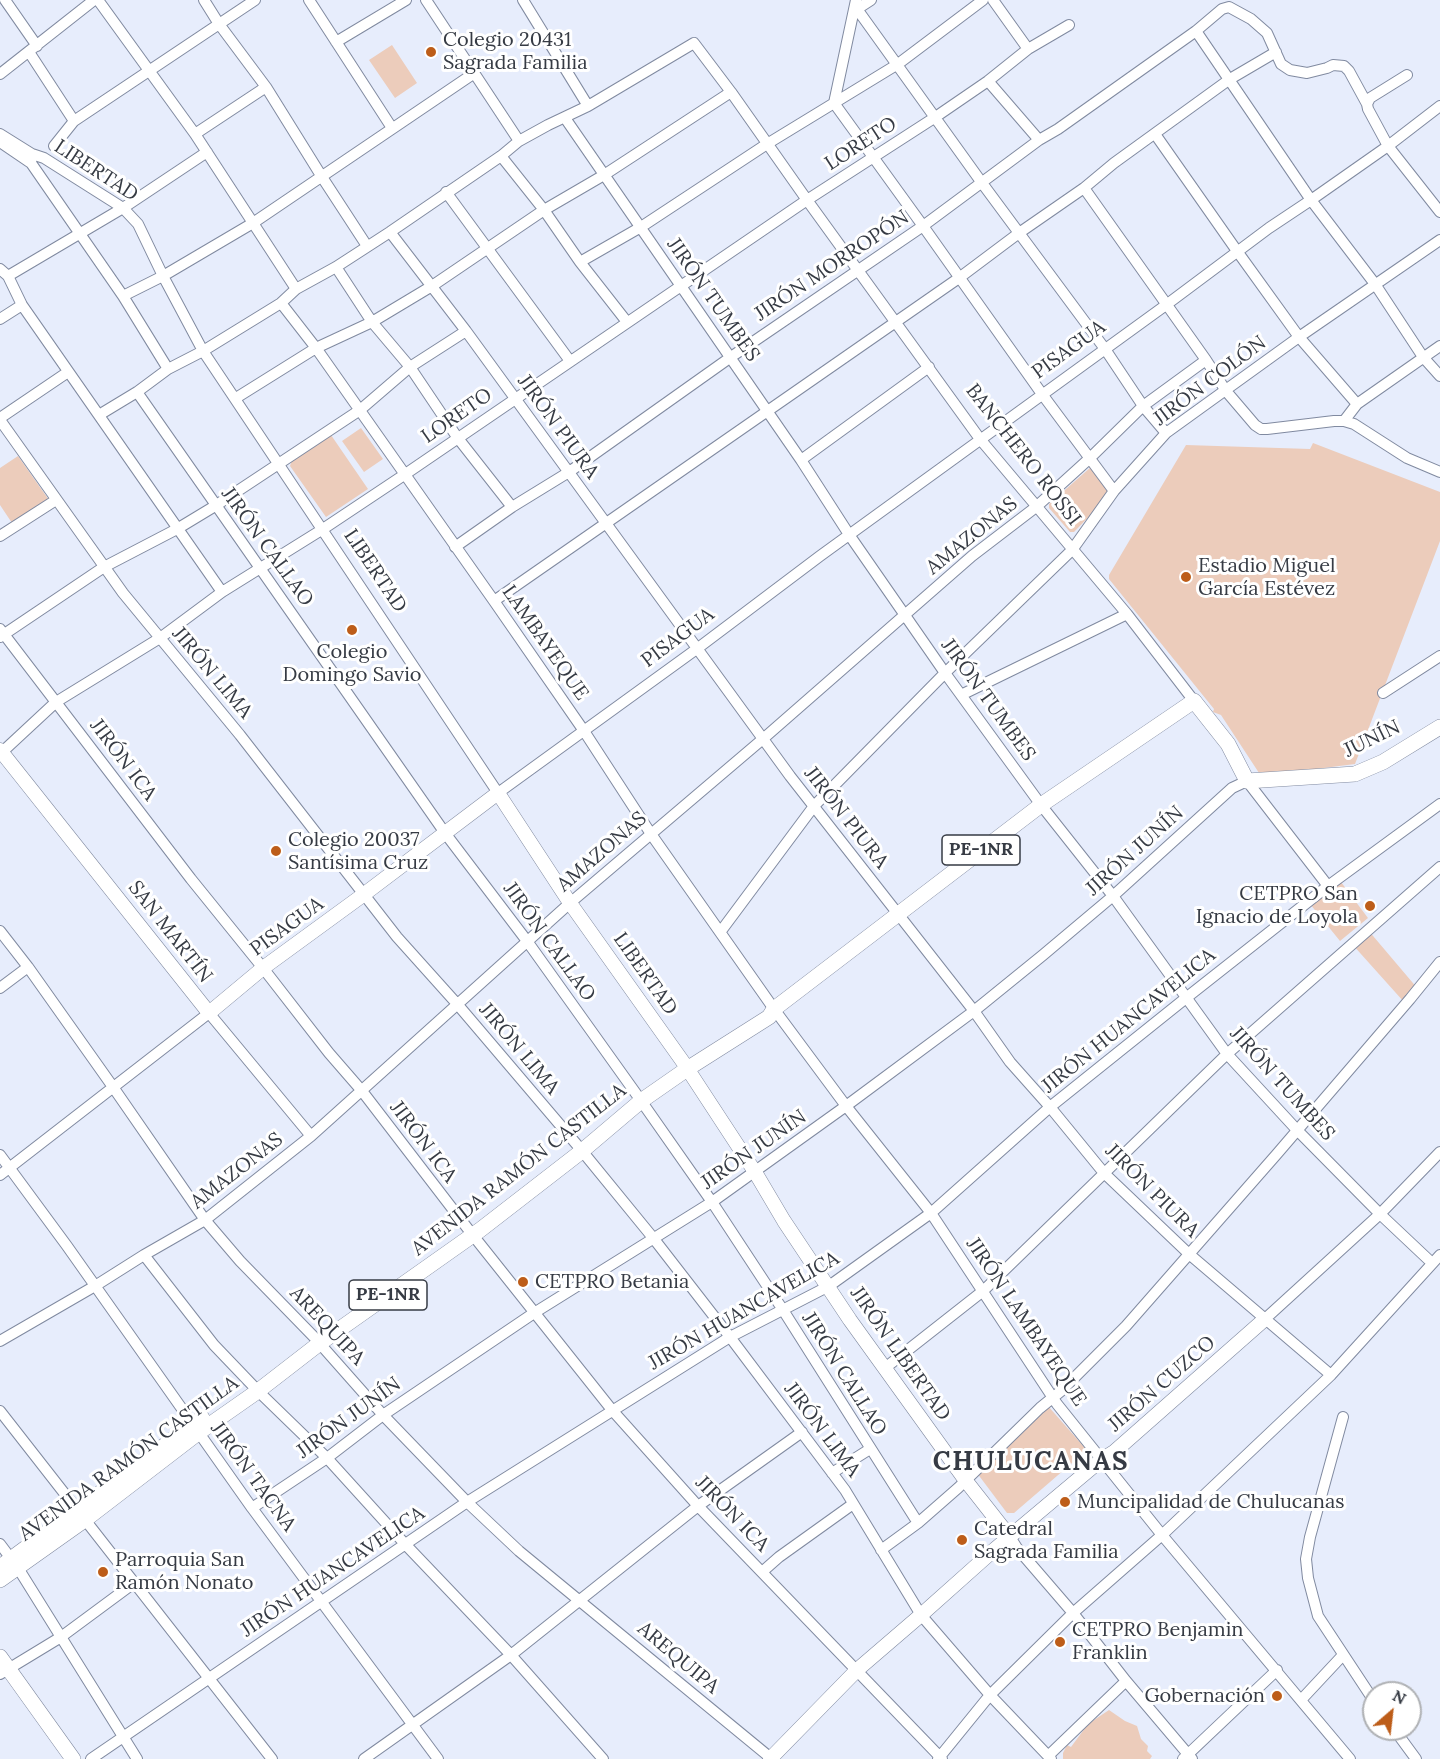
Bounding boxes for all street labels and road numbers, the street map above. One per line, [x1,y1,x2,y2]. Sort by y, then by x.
street label: LORETO [821,112,901,176]
street label: LIBERTAD [50,135,142,207]
street label: JIRÓN MORROPÓN [750,206,914,326]
street label: JIRÓN TUMBES [662,234,764,366]
street label: PISAGUA [1028,315,1110,385]
street label: JIRÓN COLÓN [1149,331,1271,431]
street label: JIRÓN PIURA [512,370,604,484]
street label: BANCHERO ROSSI [960,379,1086,531]
street label: LORETO [417,383,497,449]
street label: JIRÓN CALLAO [216,483,318,611]
street label: AMAZONAS [922,492,1022,580]
street label: LIBERTAD [338,525,412,617]
street label: LAMBAYEQUE [496,581,594,705]
street label: PISAGUA [637,603,719,673]
street label: JIRÓN LIMA [167,622,257,724]
street label: JIRÓN TUMBES [936,634,1040,766]
street label: JIRÓN ICA [85,715,161,805]
street label: JUNÍN [1340,715,1404,763]
street label: JIRÓN PIURA [799,762,893,874]
street label: JIRÓN JUNÍN [1081,801,1189,901]
street label: AMAZONAS [552,807,652,897]
road number: PE-1NR [942,835,1020,865]
street label: SAN MARTÍN [123,876,217,988]
street label: JIRÓN CALLAO [498,878,600,1006]
street label: PISAGUA [246,892,328,962]
street label: LIBERTAD [608,928,682,1020]
street label: JIRÓN HUANCAVELICA [1037,944,1221,1098]
street label: JIRÓN LIMA [474,998,564,1100]
street label: JIRÓN TUMBES [1225,1022,1339,1146]
street label: AVENIDA RAMÓN CASTILLA [407,1079,631,1261]
street label: JIRÓN ICA [385,1097,461,1187]
street label: JIRÓN JUNÍN [697,1105,811,1195]
street label: AMAZONAS [186,1128,288,1214]
street label: JIRÓN PIURA [1100,1139,1204,1243]
street label: JIRÓN LAMBAYEQUE [961,1233,1091,1411]
street label: JIRÓN HUANCAVELICA [644,1247,844,1375]
road number: PE-1NR [349,1280,427,1310]
street label: AREQUIPA [284,1282,370,1370]
street label: JIRÓN LIBERTAD [845,1282,955,1426]
street label: JIRÓN CALLAO [796,1308,892,1440]
street label: JIRÓN CUZCO [1104,1331,1220,1437]
street label: AVENIDA RAMÓN CASTILLA [15,1371,243,1547]
street label: JIRÓN JUNÍN [292,1372,406,1464]
street label: JIRÓN LIMA [779,1378,865,1482]
street label: JIRÓN TACNA [205,1418,301,1536]
street label: JIRÓN ICA [690,1471,774,1557]
street label: JIRÓN HUANCAVELICA [237,1502,429,1642]
street label: AREQUIPA [632,1617,724,1699]

